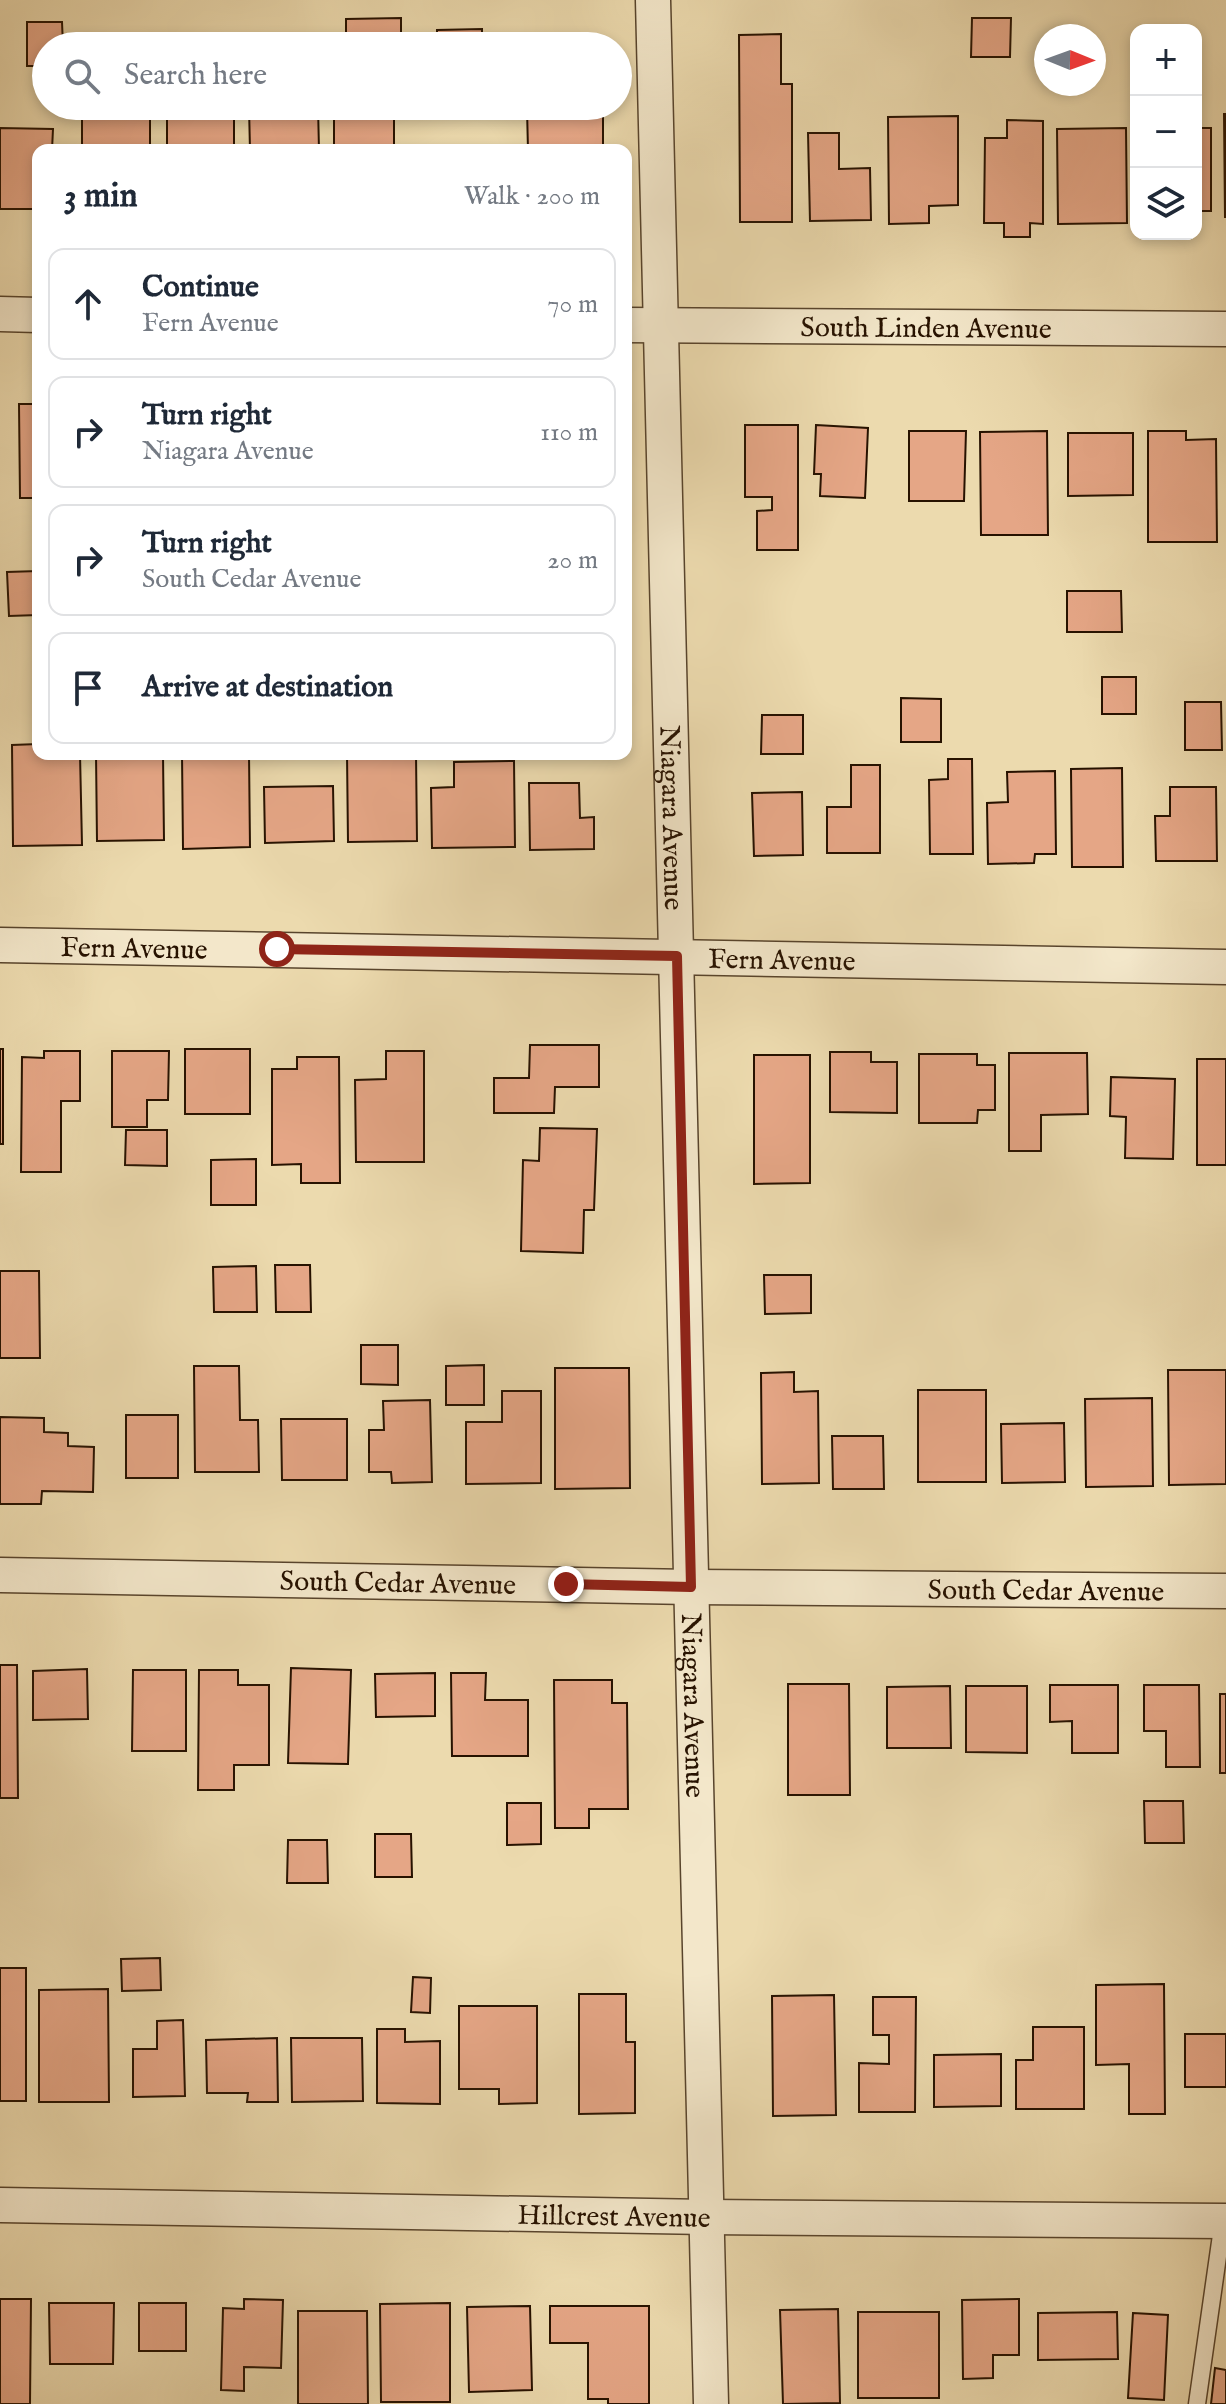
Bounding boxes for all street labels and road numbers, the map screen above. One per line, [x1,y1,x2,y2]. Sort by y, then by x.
street label: South Linden Avenue [800,311,1052,348]
street label: Niagara Avenue [651,725,690,911]
street label: Fern Avenue [60,931,208,969]
street label: Fern Avenue [708,943,856,980]
street label: South Cedar Avenue [279,1565,517,1604]
street label: South Cedar Avenue [928,1574,1164,1611]
street label: Niagara Avenue [672,1613,711,1799]
street label: Hillcrest Avenue [517,2199,711,2237]

